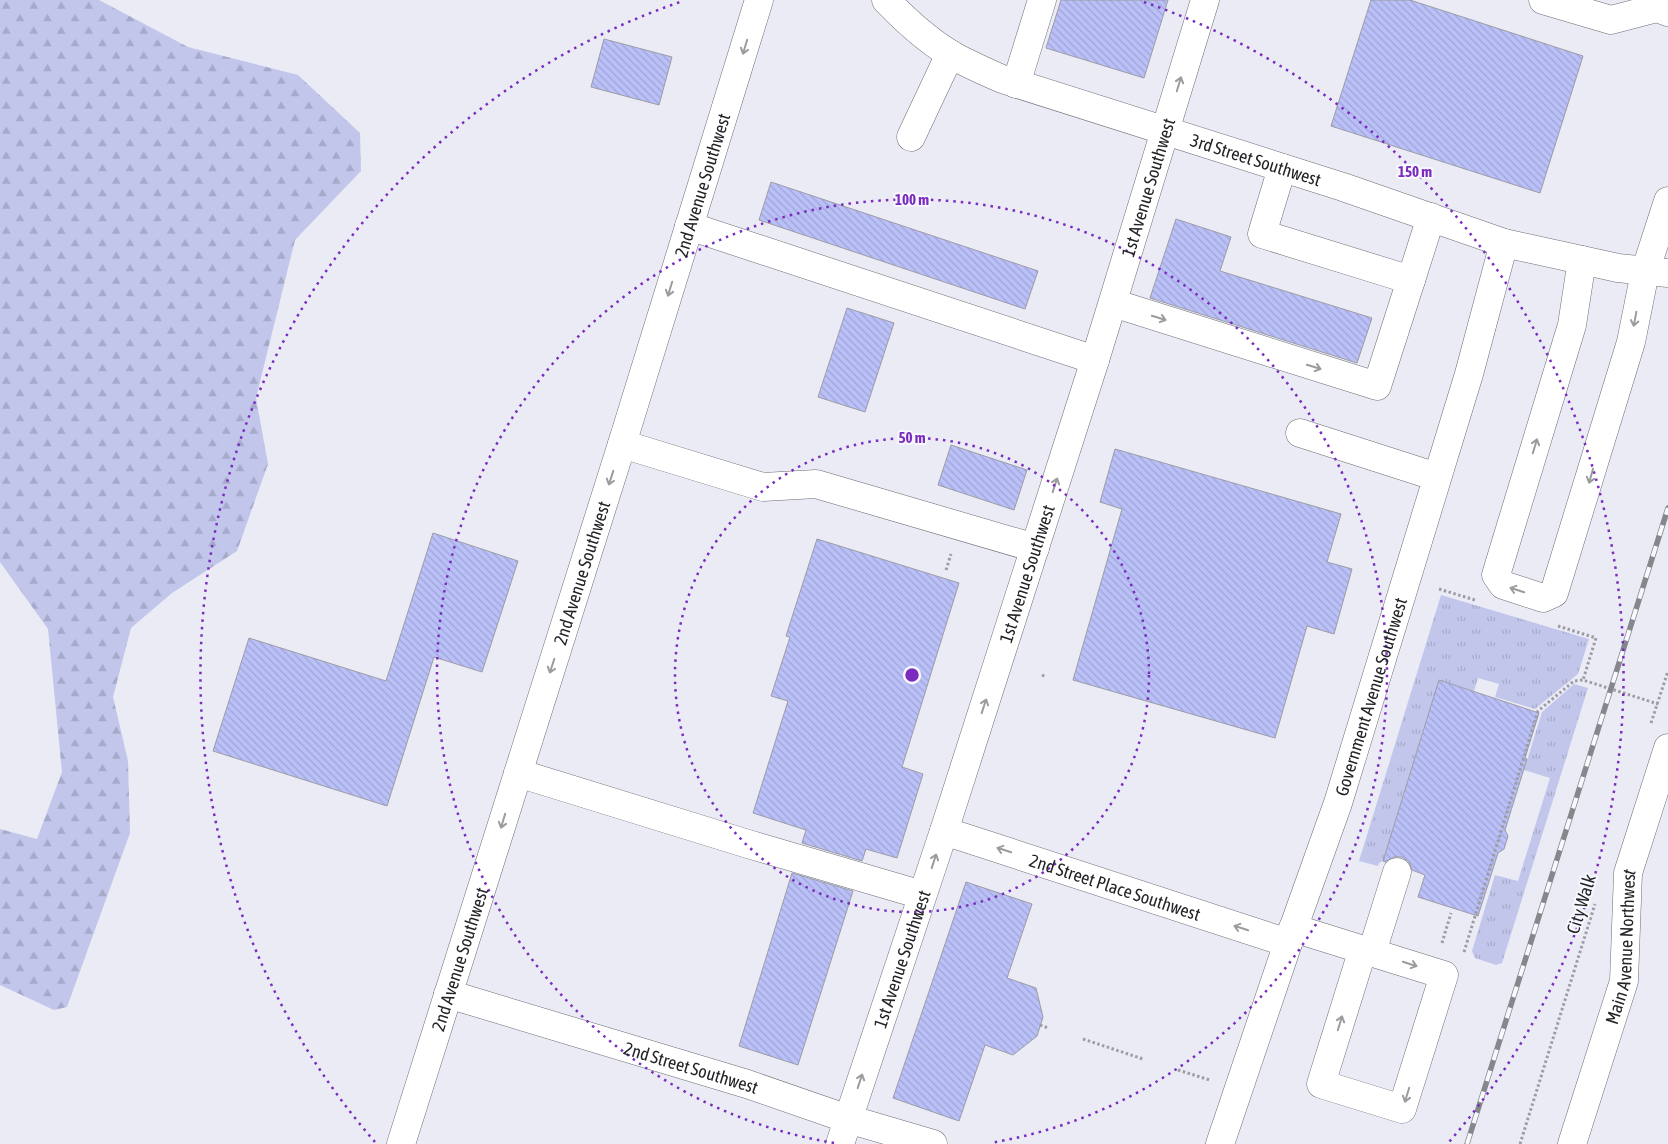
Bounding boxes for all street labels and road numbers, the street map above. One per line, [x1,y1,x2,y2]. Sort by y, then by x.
street label: 2nd Avenue Southwest [670,111,734,260]
street label: 1st Avenue Southwest [1117,115,1179,259]
street label: 3rd Street Southwest [1188,129,1324,190]
street label: 2nd Avenue Southwest [549,498,614,647]
street label: 1st Avenue Southwest [995,502,1058,645]
street label: Government Avenue Southwest [1330,595,1411,798]
street label: 2nd Street Place Southwest [1027,849,1203,924]
street label: Main Avenue Northwest [1601,866,1639,1026]
street label: City Walk [1562,872,1600,936]
street label: 2nd Avenue Southwest [427,885,492,1033]
street label: 1st Avenue Southwest [869,887,934,1030]
street label: 2nd Street Southwest [622,1037,761,1098]

